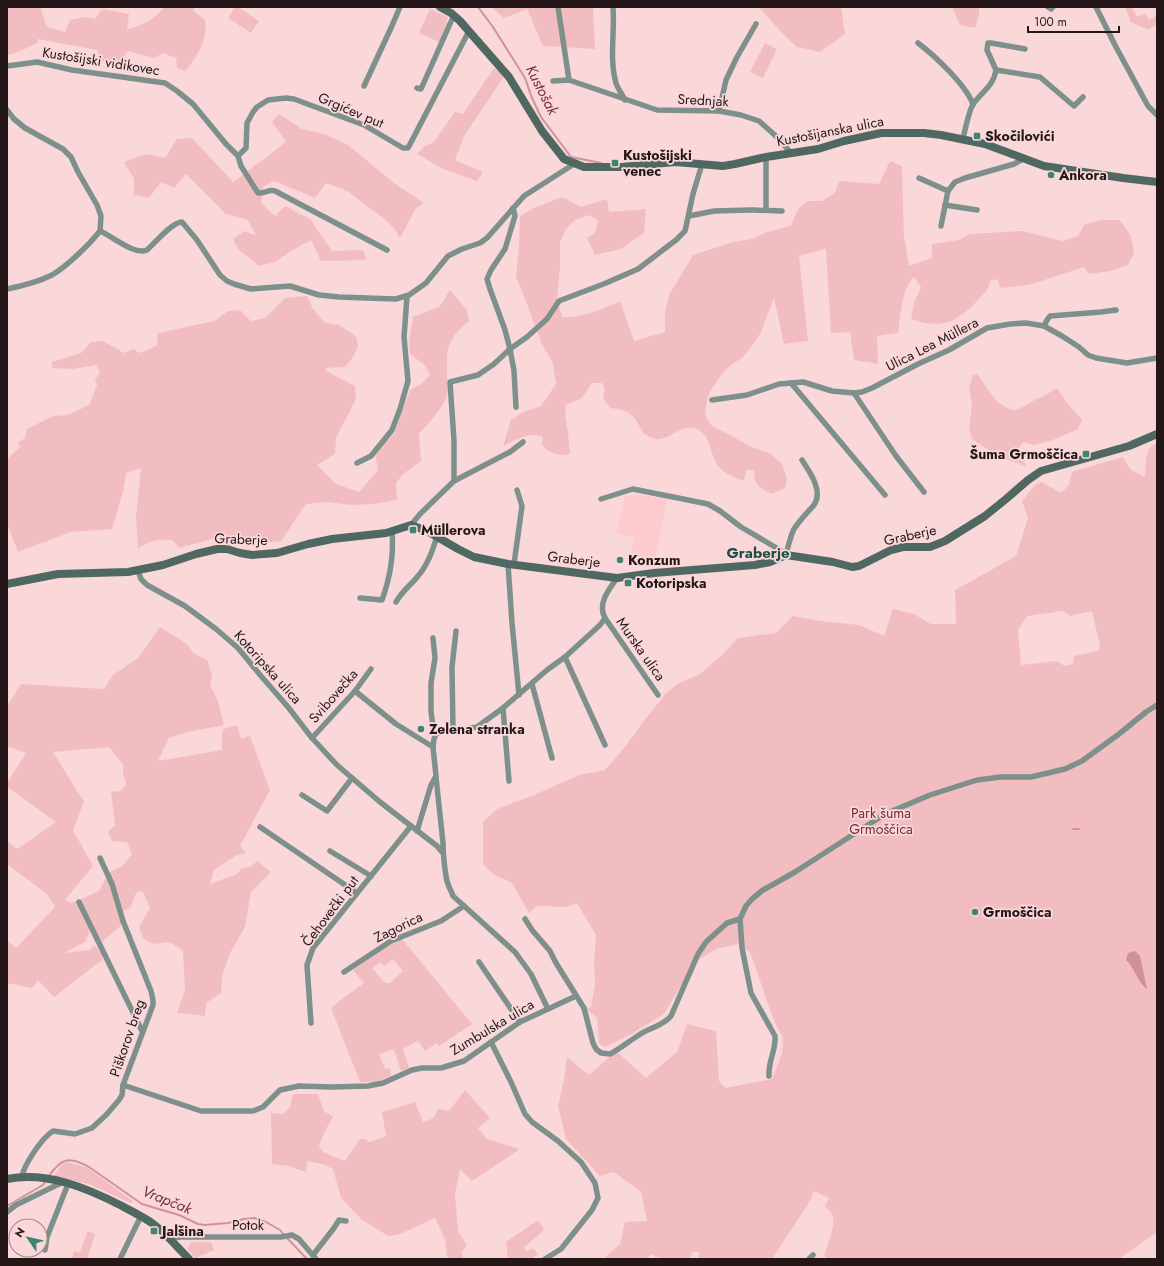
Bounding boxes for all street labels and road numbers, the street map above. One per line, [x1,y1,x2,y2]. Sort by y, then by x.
street label: Kustošijski vidikovec [41,42,161,80]
street label: Grgićev put [315,87,388,133]
street label: Srednjak [677,89,730,111]
street label: Kustošijanska ulica [775,111,885,151]
street label: Ulica Lea Müllera [882,312,982,376]
street label: Graberje [882,520,938,550]
street label: Graberje [214,528,268,550]
street label: Graberje [546,546,602,572]
street label: Murska ulica [612,613,670,685]
street label: Kotoripska ulica [229,626,307,708]
street label: Svibovečka [304,665,362,727]
street label: Čehovečki put [297,871,364,951]
street label: Zagorica [370,907,426,947]
street label: Zumbulska ulica [446,994,538,1060]
street label: Piškorov breg [104,997,150,1079]
street label: Potok [232,1215,265,1235]

